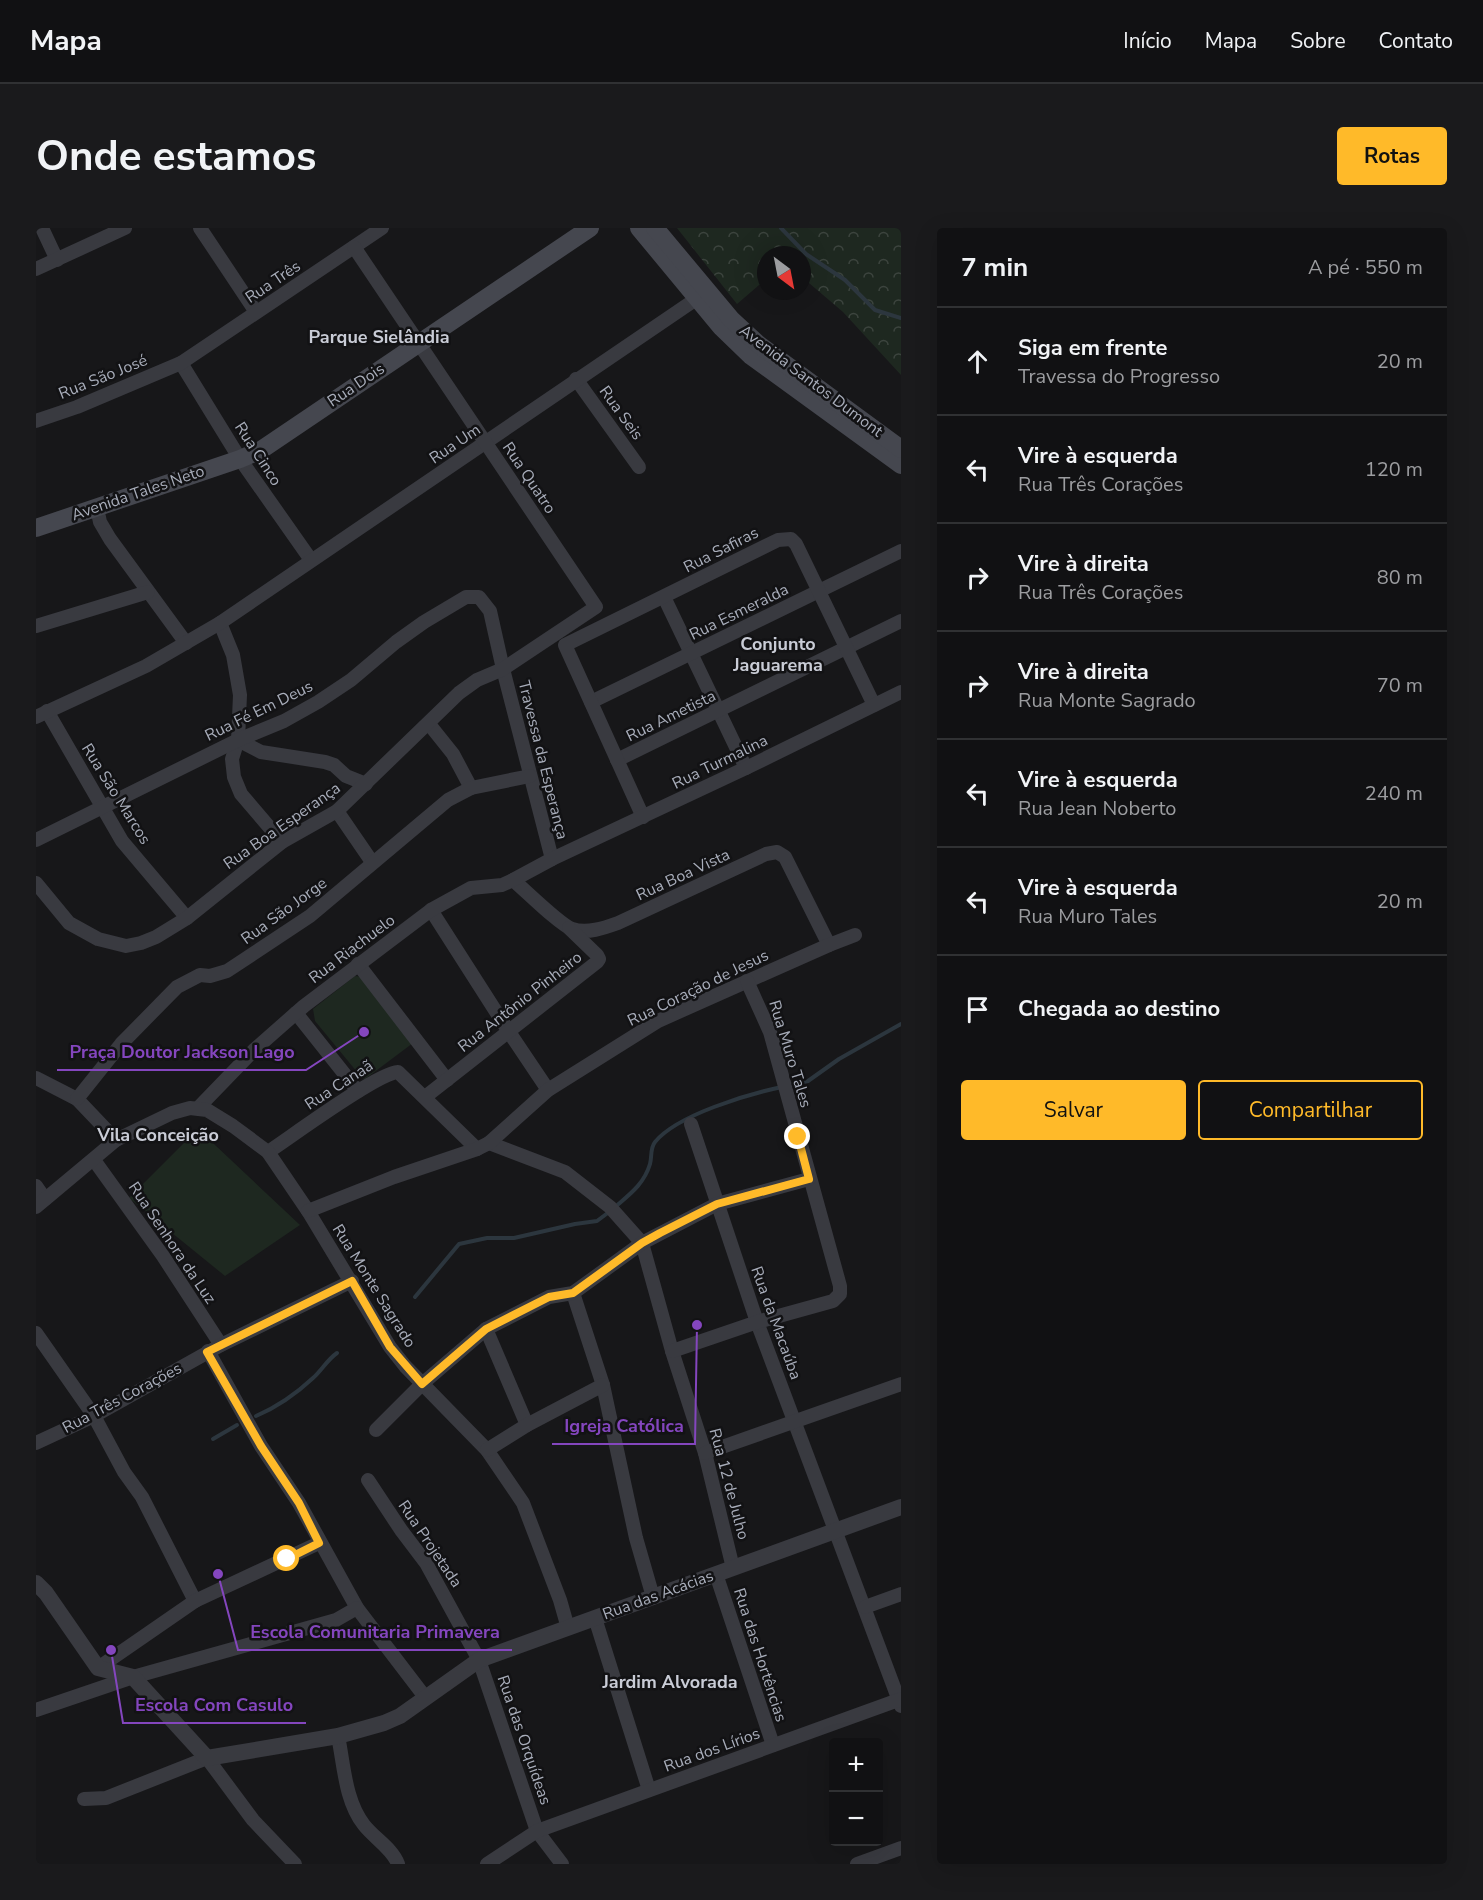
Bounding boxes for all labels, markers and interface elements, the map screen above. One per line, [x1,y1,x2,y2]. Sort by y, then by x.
text: Mapa [30,22,102,60]
text: Início [1123,27,1172,55]
text: Mapa [1205,27,1257,55]
text: Sobre [1290,27,1346,55]
text: Contato [1379,27,1453,55]
button: Rotas [1337,127,1447,185]
text: Onde estamos [36,128,317,185]
north arrow [757,246,811,300]
text: 7 min [961,250,1028,285]
text: A pé · 550 m [1308,254,1423,281]
street label: Rua Três [241,255,305,309]
street label: Avenida Santos Dumont [735,320,888,442]
district label: Parque Sielândia [309,325,449,349]
text: Siga em frente [1018,333,1167,363]
icon: ahead [961,345,994,378]
text: 20 m [1377,348,1423,375]
street label: Rua São José [55,349,151,405]
street label: Rua Dois [323,358,389,412]
text: Travessa do Progresso [1018,363,1220,390]
street label: Rua Seis [594,381,648,445]
street label: Rua Cinco [229,418,287,490]
street label: Rua Um [425,419,485,469]
street label: Rua Quatro [497,438,561,518]
text: Vire à esquerda [1018,441,1178,471]
icon: left [961,453,994,486]
text: 120 m [1365,456,1423,483]
street label: Avenida Tales Neto [69,460,207,526]
text: Rua Três Corações [1018,471,1183,498]
street label: Rua Safiras [680,522,762,578]
text: Vire à direita [1018,549,1149,579]
icon: right [961,561,994,594]
text: 80 m [1377,564,1423,591]
street label: Rua Esmeralda [686,578,792,646]
text: Rua Três Corações [1018,579,1183,606]
district label: Conjunto Jaguarema [732,632,823,677]
text: Vire à direita [1018,657,1149,687]
icon: right [961,669,994,702]
text: 70 m [1377,672,1423,699]
street label: Rua Fé Em Deus [201,675,317,747]
street label: Travessa da Esperança [513,678,573,842]
street label: Rua Ametista [623,685,719,747]
text: Rua Monte Sagrado [1018,687,1196,714]
street label: Rua Turmalina [669,729,771,795]
street label: Rua São Marcos [76,739,156,849]
text: Vire à esquerda [1018,765,1178,795]
street label: Rua Boa Esperança [219,777,345,875]
icon: left [961,777,994,810]
text: 240 m [1365,780,1423,807]
text: Rua Jean Noberto [1018,795,1177,822]
street label: Rua Boa Vista [633,844,733,906]
street label: Rua São Jorge [237,872,331,950]
text: Vire à esquerda [1018,873,1178,903]
icon: left [961,885,994,918]
text: 20 m [1377,888,1423,915]
text: Rua Muro Tales [1018,903,1157,930]
street label: Rua Riachuelo [304,909,400,989]
street label: Rua Coração de Jesus [624,944,772,1032]
street label: Rua Antônio Pinheiro [453,946,587,1057]
icon: arrive [961,993,994,1026]
text: Chegada ao destino [1018,994,1220,1024]
street label: Rua Muro Tales [763,998,817,1110]
callout: Praça Doutor Jackson Lago [57,1034,306,1070]
text: Praça Doutor Jackson Lago [69,1040,295,1064]
street label: Rua Canaã [301,1055,377,1115]
button: Salvar [961,1080,1186,1140]
button: Compartilhar [1198,1080,1423,1140]
district label: Vila Conceição [96,1123,219,1147]
route end [784,1123,810,1149]
street label: Rua Senhora da Luz [123,1178,221,1308]
street label: Rua Monte Sagrado [327,1220,421,1352]
street label: Rua da Macaúba [745,1263,807,1383]
street label: Rua Três Corações [58,1357,186,1439]
callout: Igreja Católica [552,1408,695,1444]
text: Igreja Católica [564,1414,684,1438]
street label: Rua 12 de Julho [704,1426,754,1542]
street label: Rua Projetada [393,1496,467,1592]
route start [273,1545,299,1571]
street label: Rua das Acácias [599,1565,717,1625]
street label: Rua das Hortências [728,1585,792,1725]
callout: Escola Comunitaria Primavera [238,1614,512,1650]
text: Escola Comunitaria Primavera [250,1620,500,1644]
district label: Jardim Alvorada [601,1670,738,1694]
street label: Rua das Orquídeas [491,1672,557,1808]
callout: Escola Com Casulo [123,1687,306,1723]
text: Escola Com Casulo [135,1693,293,1717]
street label: Rua dos Lírios [661,1722,763,1778]
map controls [829,1738,883,1846]
button: + [829,1738,883,1792]
button: − [829,1792,883,1846]

